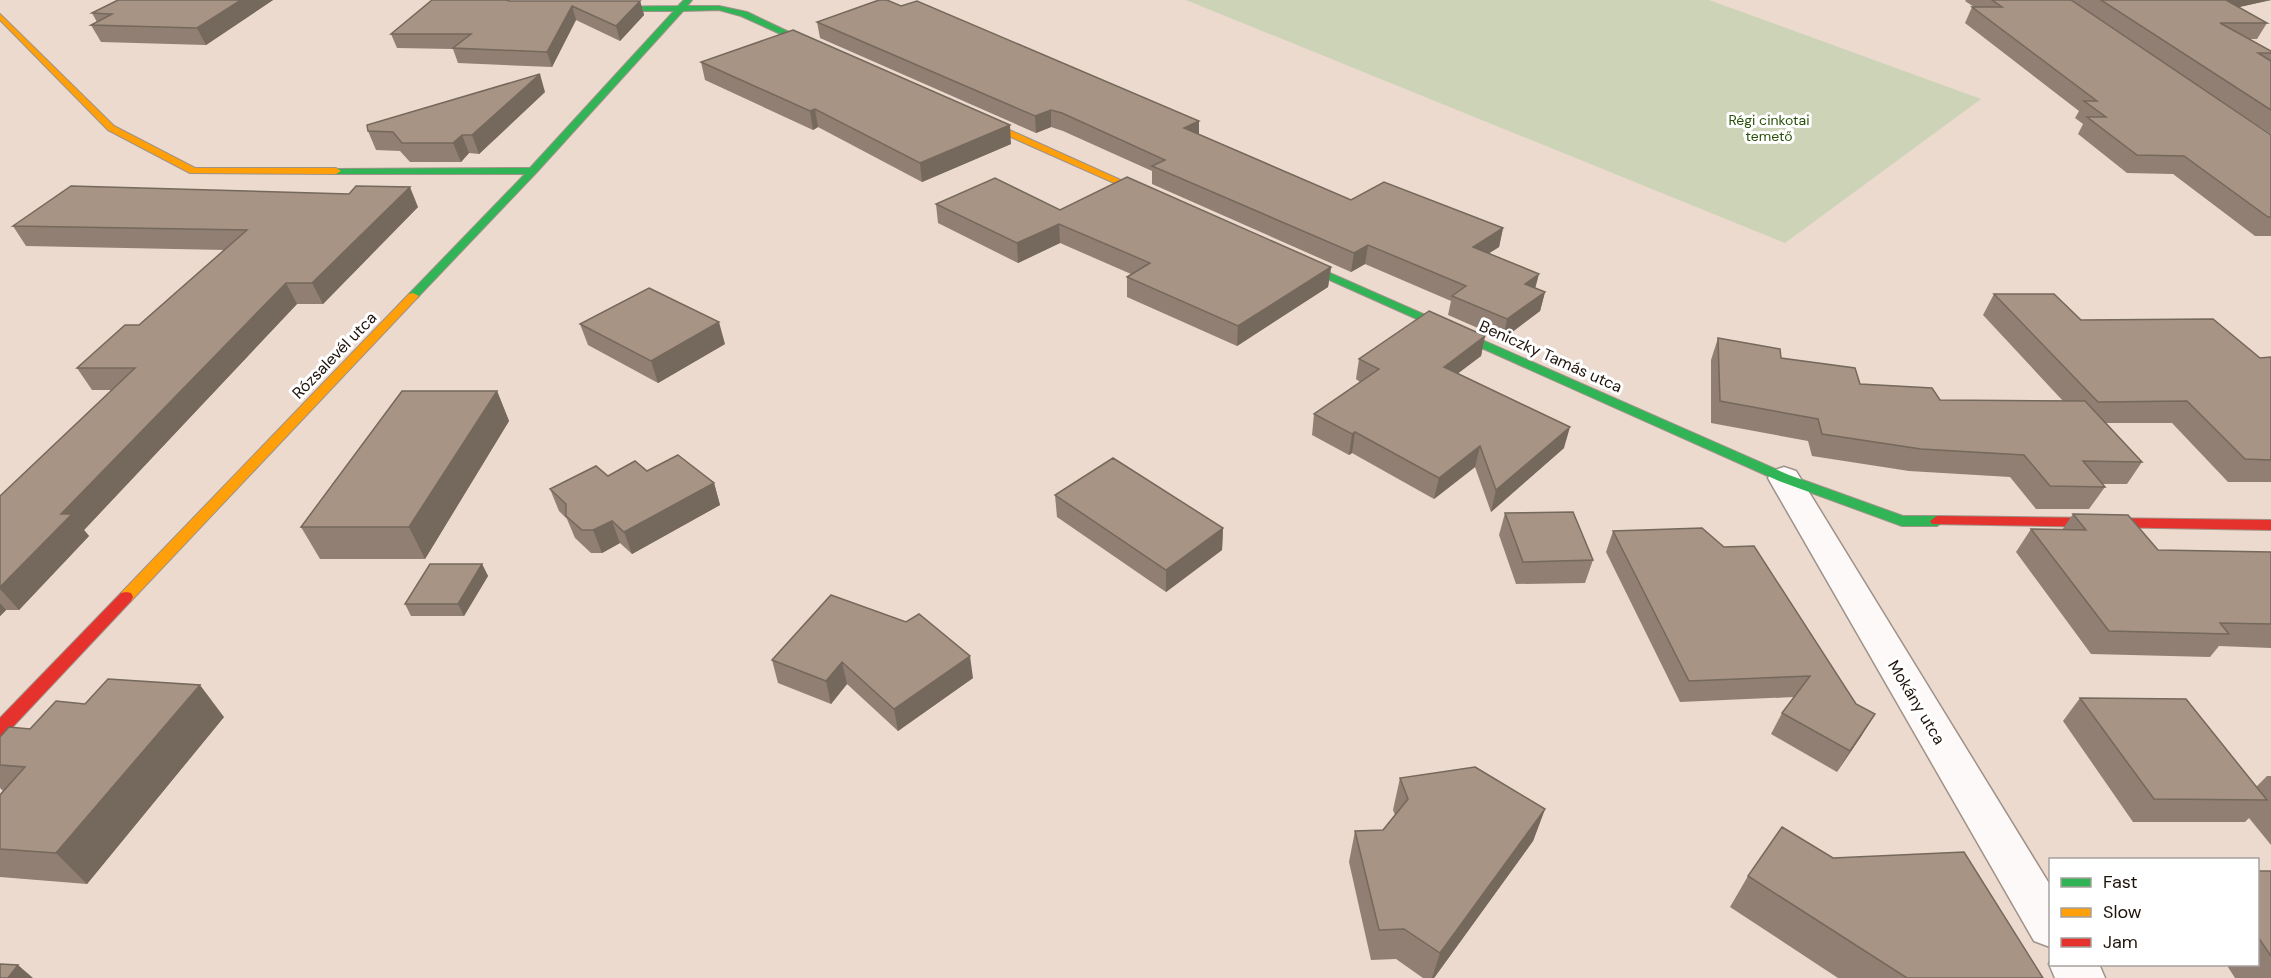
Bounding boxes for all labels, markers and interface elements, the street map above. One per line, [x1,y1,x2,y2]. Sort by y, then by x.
park label: Régi cinkotai temető [1728,111,1810,145]
street label: Rózsalevél utca [288,307,381,403]
street label: Beniczky Tamás utca [1476,315,1626,397]
street label: Mokány utca [1883,656,1950,748]
legend [2049,858,2259,966]
text: Fast [2103,870,2138,894]
text: Slow [2103,900,2142,924]
text: Jam [2103,930,2138,954]

